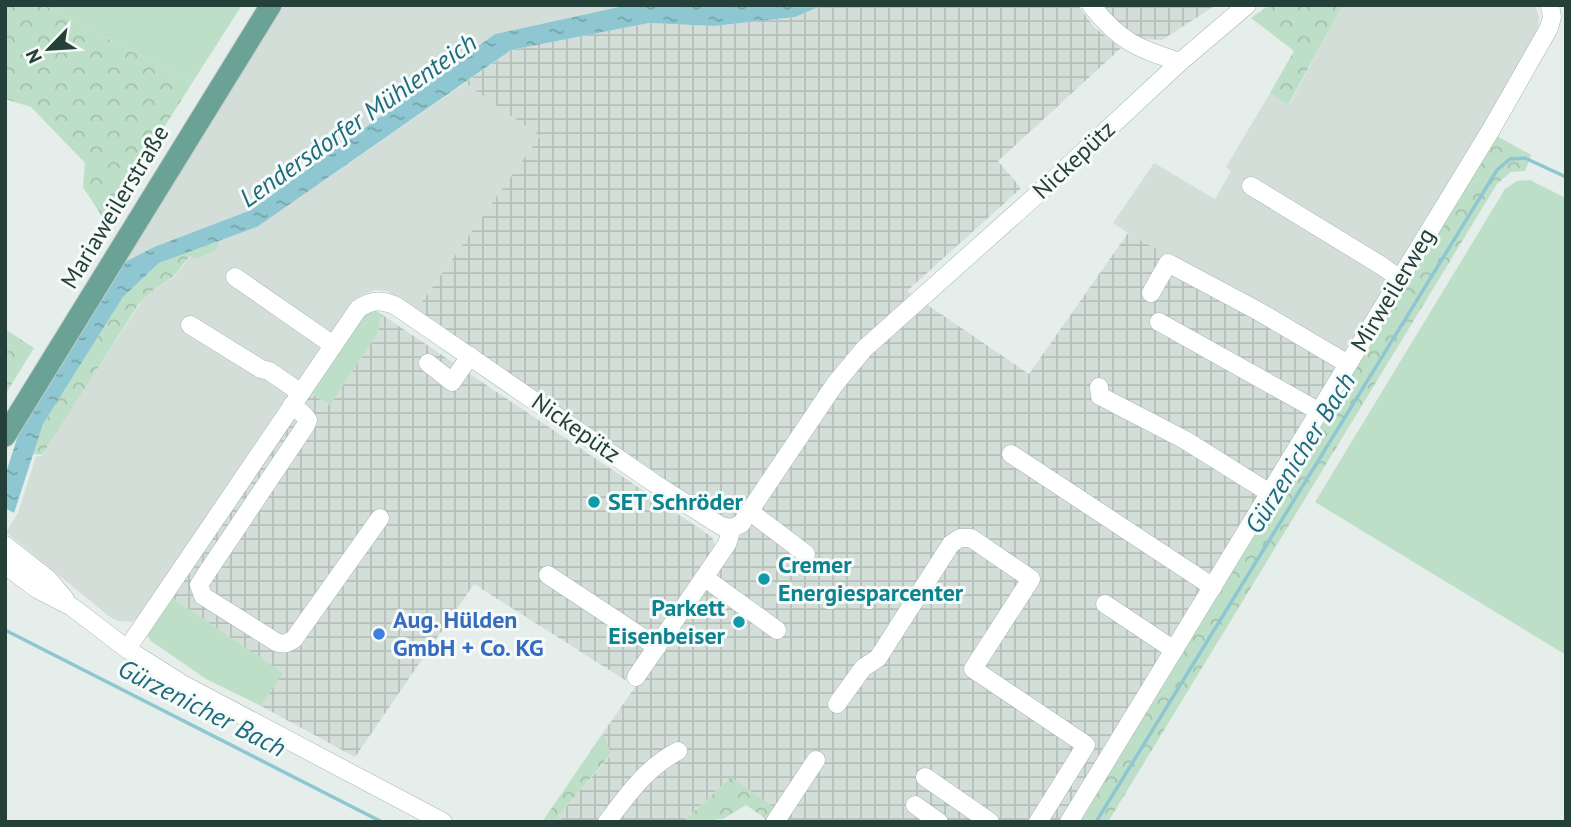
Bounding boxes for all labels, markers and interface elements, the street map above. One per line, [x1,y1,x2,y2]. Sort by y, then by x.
north arrow [14,14,84,84]
water label: Lendersdorfer Mühlenteich [233,25,483,214]
text: N [20,45,47,67]
street label: Nickepütz [1026,114,1121,206]
street label: Mariaweilerstraße [54,119,176,294]
street label: Mirweilerweg [1343,222,1442,357]
water label: Gürzenicher Bach [1237,366,1362,539]
street label: Nickepütz [526,386,627,469]
place label: SET Schröder [608,486,744,517]
marker: SET Schröder [586,494,602,510]
place label: Cremer Energiesparcenter [778,549,964,608]
marker: Cremer Energiesparcenter [756,571,772,587]
place label: Parkett Eisenbeiser [608,592,726,651]
place label: Aug. Hülden GmbH + Co. KG [393,604,544,663]
marker: Parkett Eisenbeiser [731,614,747,630]
marker: Aug. Hülden GmbH + Co. KG [371,626,387,642]
water label: Gürzenicher Bach [113,651,292,764]

